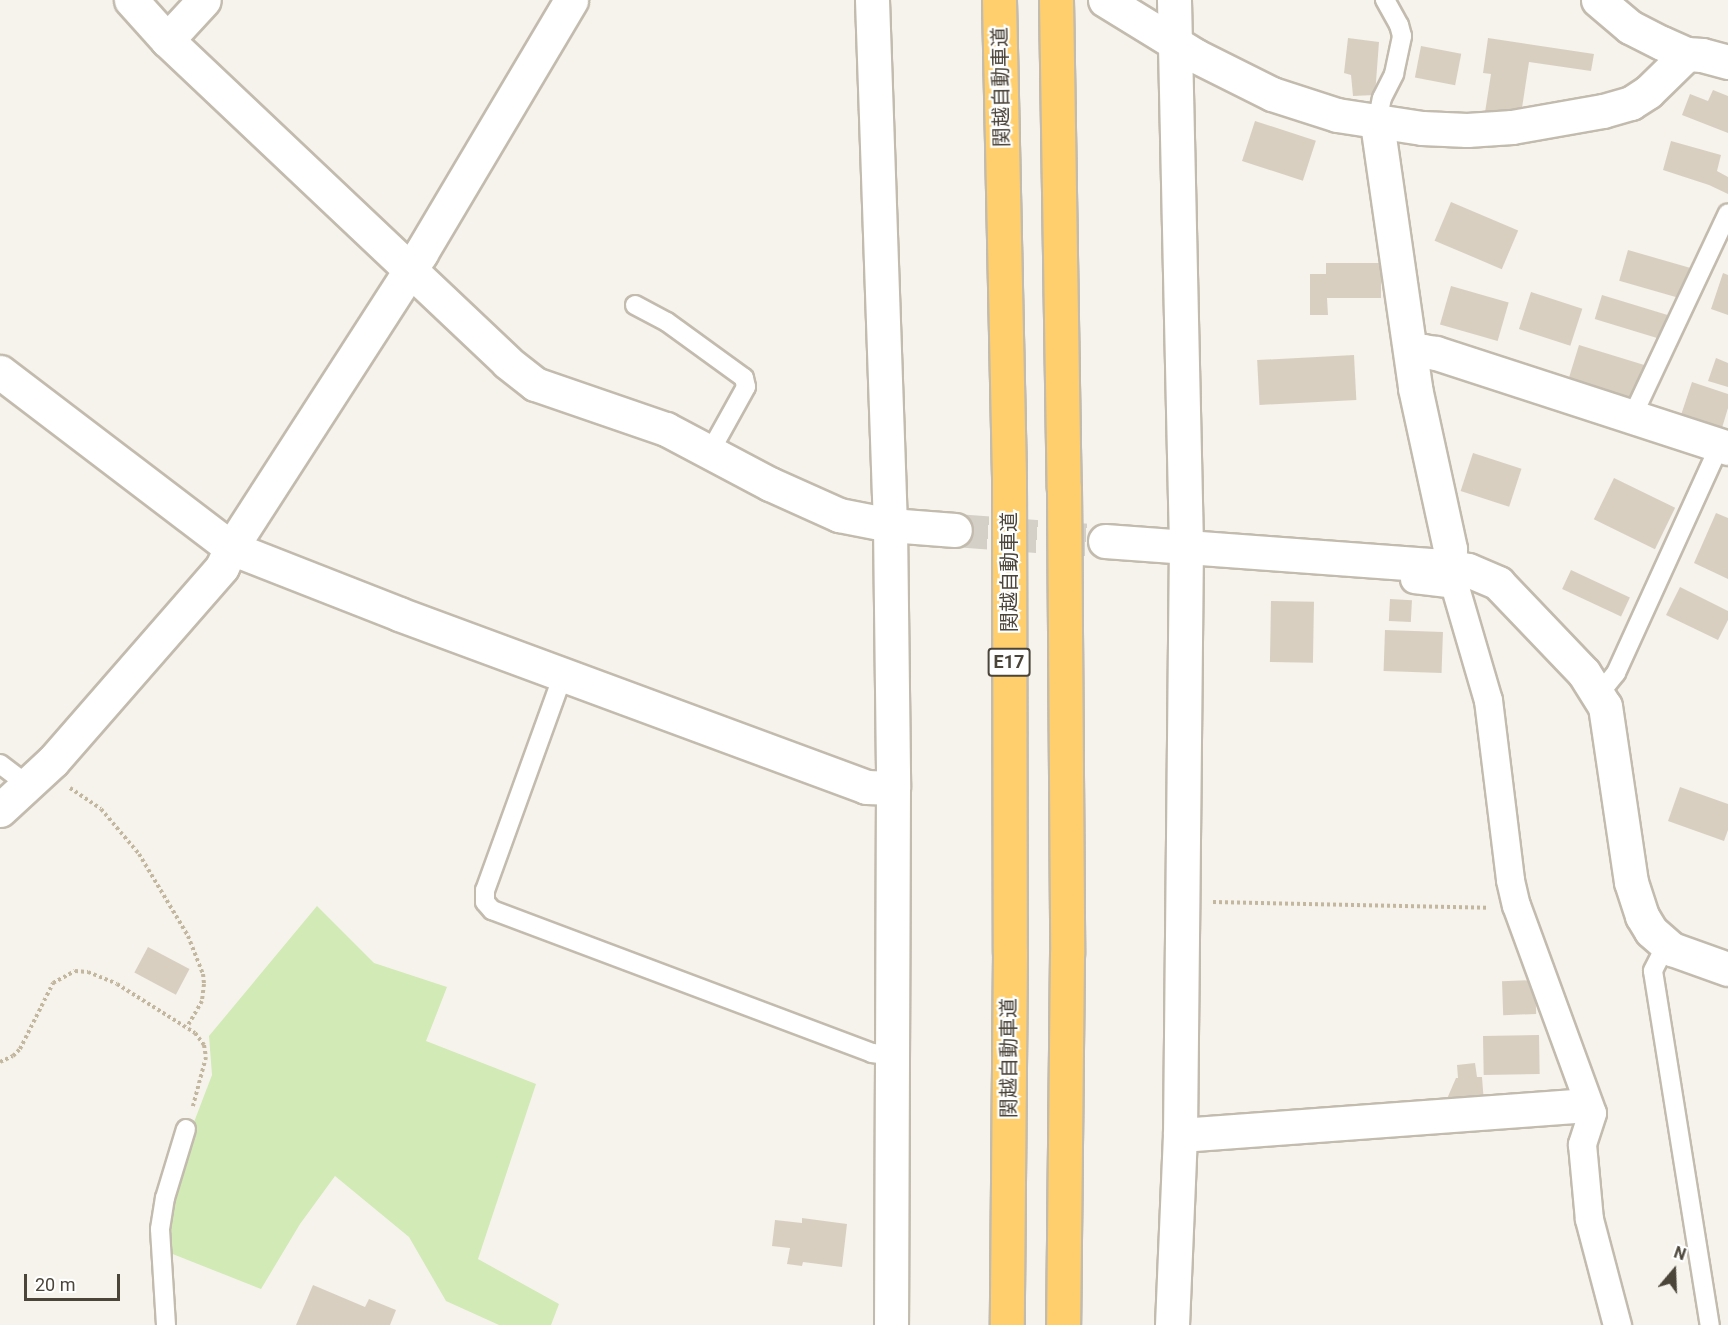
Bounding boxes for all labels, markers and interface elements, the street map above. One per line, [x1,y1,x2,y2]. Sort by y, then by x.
street label: 関越自動車道 [988,27,1014,147]
street label: 関越自動車道 [997,512,1021,632]
road number: E17 [986,647,1032,677]
street label: 関越自動車道 [997,998,1021,1118]
north arrow [1644,1241,1704,1301]
text: N [1672,1243,1688,1264]
scale bar [27,1262,123,1300]
text: 20 m [35,1274,75,1295]

